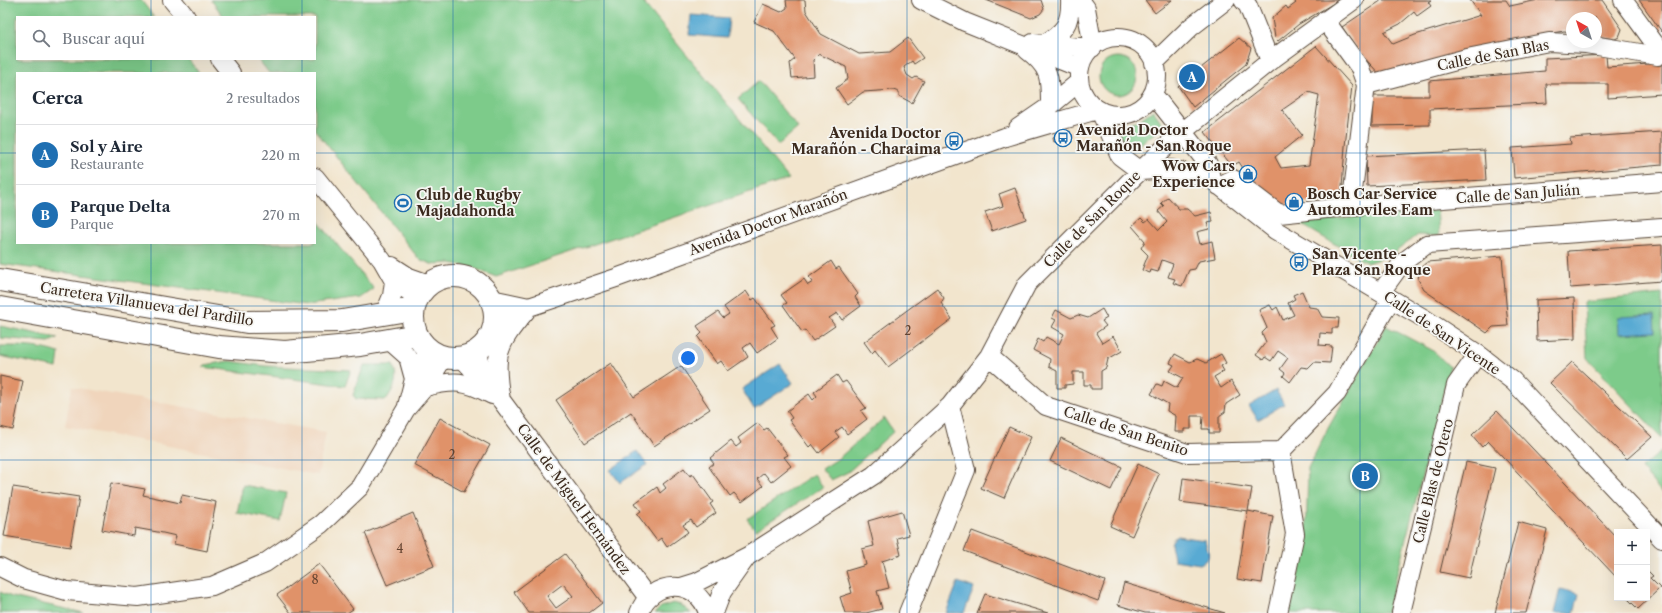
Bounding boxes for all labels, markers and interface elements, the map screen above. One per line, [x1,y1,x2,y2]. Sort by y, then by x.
north arrow [1566,12,1602,48]
search box [16,16,316,60]
icon: search [30,27,52,49]
text: Buscar aquí [62,29,145,48]
street label: Calle de San Blas [1435,35,1551,75]
pin: A [1179,62,1205,92]
text: Cerca [32,88,83,108]
text: 2 resultados [226,90,300,106]
place label: Avenida Doctor Marañón - San Roque [1075,121,1231,155]
place label: Avenida Doctor Marañón - Charaima [791,124,942,158]
bus stop icon: Avenida Doctor Marañón - San Roque [1053,128,1073,148]
bus stop icon: Avenida Doctor Marañón - Charaima [944,131,964,151]
text: Sol y Aire [70,137,143,156]
text: A [40,147,50,163]
text: 220 m [261,147,300,163]
text: Restaurante [70,156,144,172]
place label: Wow Cars Experience [1152,157,1235,191]
shop icon: Wow Cars Experience [1238,164,1258,184]
street label: Calle de San Roque [1040,167,1144,271]
street label: Calle de San Julián [1455,181,1581,207]
street label: Avenida Doctor Marañón [685,185,850,259]
place label: Bosch Car Service Automoviles Eam [1306,185,1437,219]
place label: Club de Rugby Majadahonda [416,186,521,220]
shop icon: Bosch Car Service Automoviles Eam [1284,192,1304,212]
sports icon: Club de Rugby Majadahonda [393,193,413,213]
text: Parque Delta [70,197,170,216]
text: B [40,207,50,223]
text: 270 m [262,207,300,223]
text: Parque [70,216,114,232]
place label: San Vicente - Plaza San Roque [1312,245,1431,279]
bus stop icon: San Vicente - Plaza San Roque [1289,252,1309,272]
street label: Carretera Villanueva del Pardillo [39,278,255,330]
street label: Calle de San Vicente [1380,287,1504,379]
house number: 2 [905,323,912,338]
your location [678,348,698,368]
street label: Calle de San Benito [1061,402,1191,460]
street label: Calle Blas de Otero [1409,417,1457,545]
street label: Calle de Miguel Hernández [513,420,635,578]
house number: 2 [449,447,456,462]
pin: B [1352,461,1378,491]
map controls [1614,529,1650,601]
button: + [1614,529,1650,565]
house number: 4 [397,541,404,556]
button: − [1614,565,1650,601]
house number: 8 [311,572,319,587]

